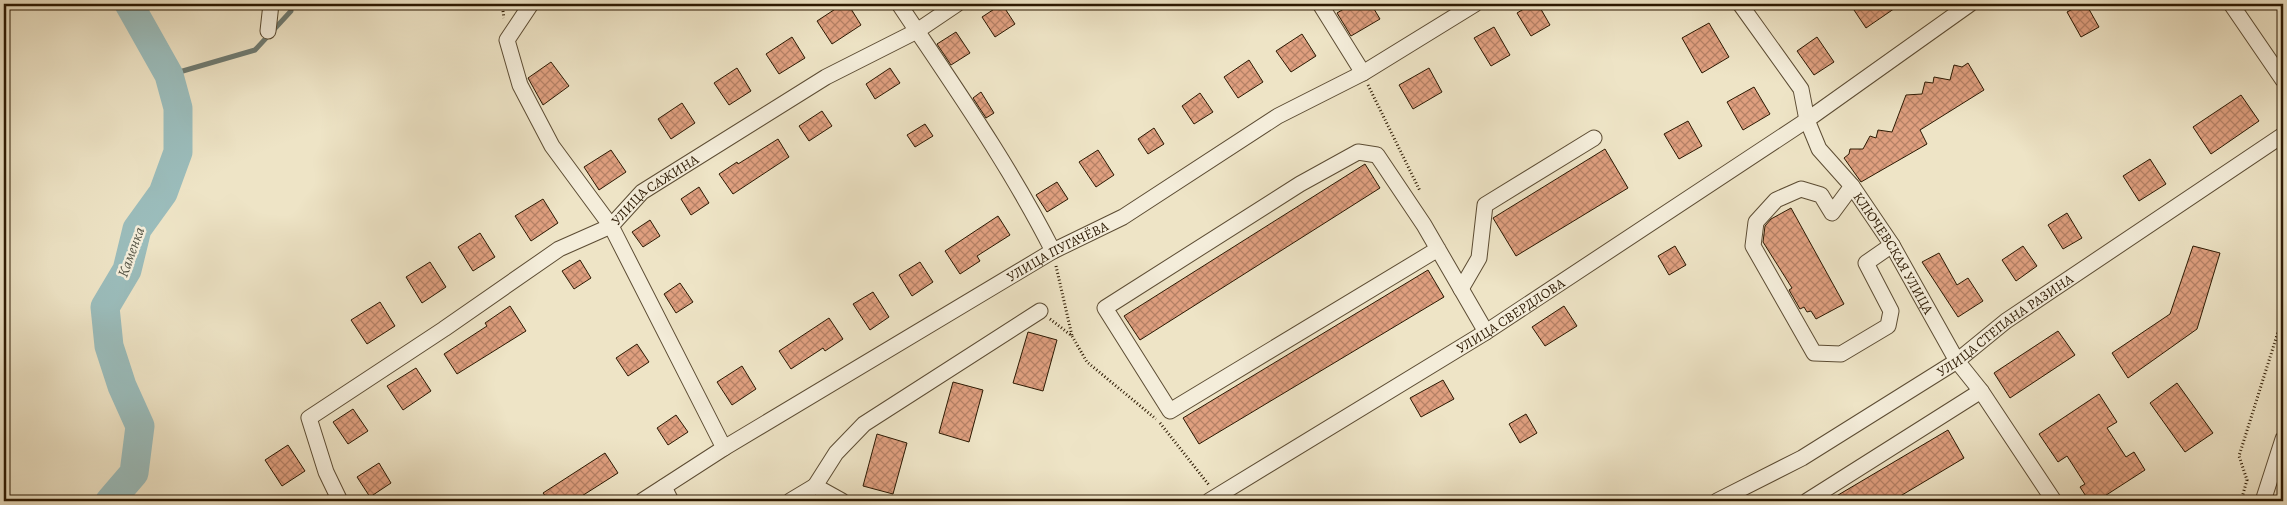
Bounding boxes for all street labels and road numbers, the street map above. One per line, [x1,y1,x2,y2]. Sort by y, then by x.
street label: УЛИЦА САЖИНА [607,150,703,230]
street label: КЛЮЧЕВСКАЯ УЛИЦА [1849,188,1938,318]
street label: УЛИЦА ПУГАЧЁВА [1003,216,1112,287]
street label: УЛИЦА СТЕПАНА РАЗИНА [1933,269,2078,381]
street label: УЛИЦА СВЕРДЛОВА [1453,273,1569,358]

